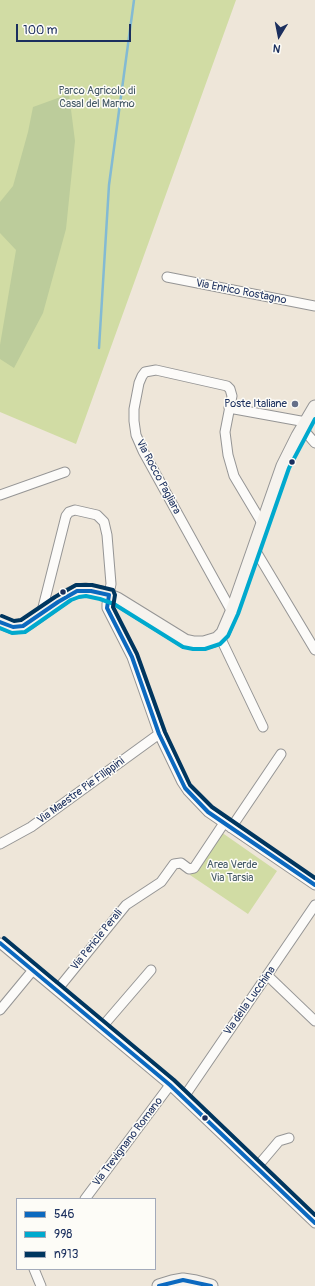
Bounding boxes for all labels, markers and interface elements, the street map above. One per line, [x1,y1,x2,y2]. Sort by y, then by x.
scale bar [18,16,133,42]
north arrow [259,16,299,56]
text: 100 m [23,23,57,38]
text: N [272,41,282,55]
park label: Parco Agricolo di Casal del Marmo [59,84,135,110]
street label: Via Enrico Rostagno [194,277,288,307]
place label: Poste Italiane [224,397,287,411]
marker: Poste Italiane [290,399,300,409]
street label: Via Rocco Pagliara [133,437,183,517]
unlabelled marker [287,457,297,467]
unlabelled marker [58,587,68,597]
street label: Via Maestre Pie Filippini [35,755,127,827]
park label: Area Verde Via Tarsia [207,858,257,884]
street label: Via Pericle Perali [68,907,126,973]
street label: Via della Lucchina [221,964,279,1038]
street label: Via Trevignano Romano [90,1095,166,1189]
unlabelled marker [200,1113,210,1123]
legend [16,1198,156,1270]
text: 546 [54,1207,74,1222]
text: 998 [54,1227,72,1242]
text: n913 [54,1247,78,1262]

